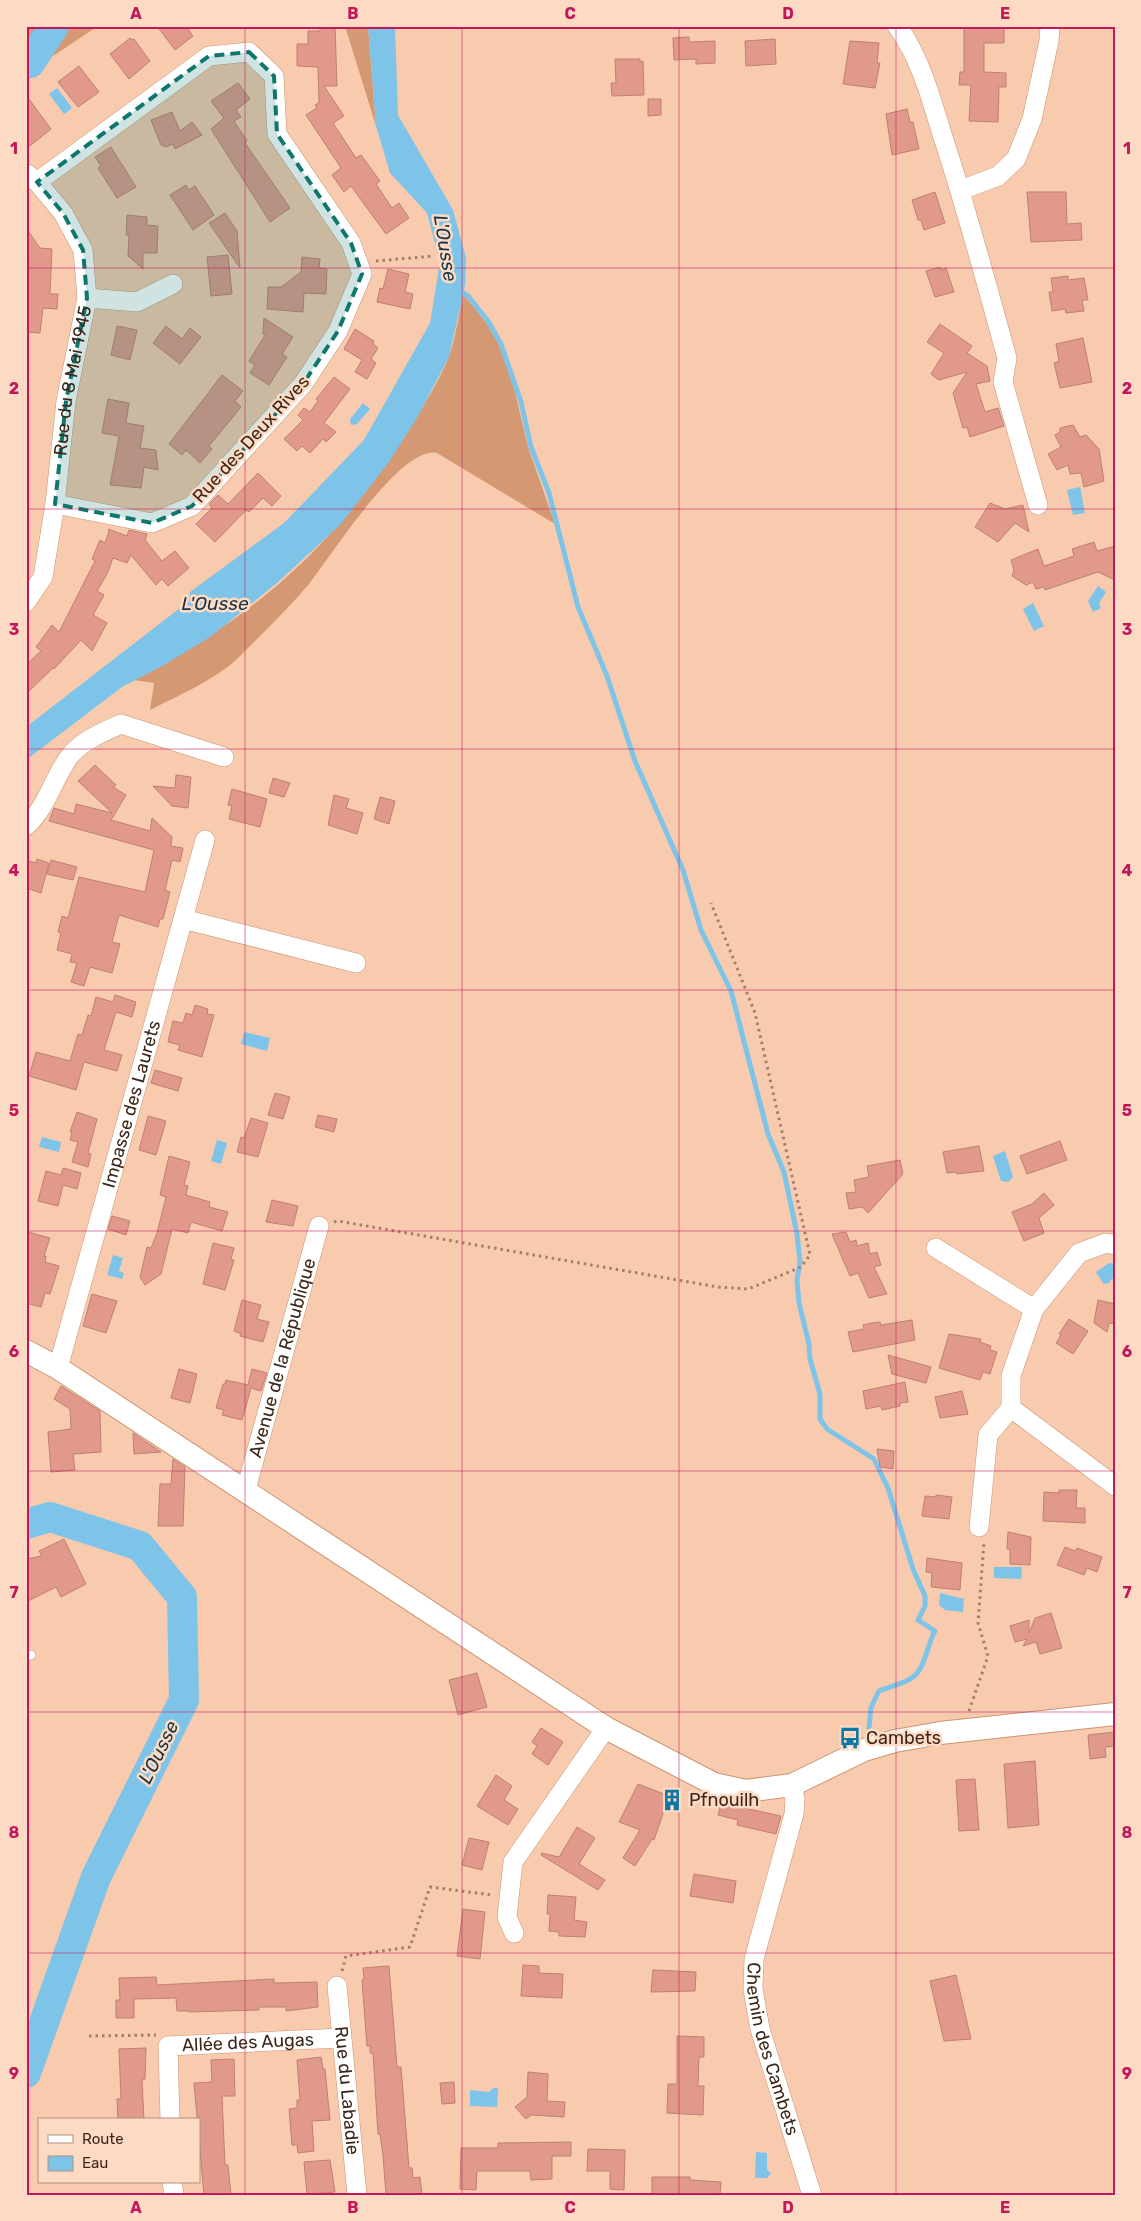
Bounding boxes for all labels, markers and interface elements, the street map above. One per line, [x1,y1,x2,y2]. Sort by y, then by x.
text: A [130,4,142,23]
text: B [347,4,359,23]
text: C [564,4,576,23]
text: D [782,4,794,23]
text: E [1000,4,1010,23]
text: 1 [10,139,18,158]
text: 1 [1123,139,1131,158]
water label: L'Ousse [429,213,462,283]
street label: Rue du 8 Mai 1945 [49,304,96,457]
street label: Rue des Deux Rives [188,371,314,507]
text: 2 [9,379,19,398]
text: 2 [1122,379,1132,398]
water label: L'Ousse [182,592,249,615]
text: 3 [9,620,19,639]
text: 3 [1122,620,1132,639]
text: 4 [9,861,20,880]
text: 4 [1122,861,1133,880]
street label: Impasse des Laurets [98,1018,165,1190]
text: 5 [9,1101,19,1120]
text: 5 [1122,1101,1132,1120]
street label: Avenue de la République [244,1256,321,1460]
text: 6 [9,1342,19,1361]
text: 6 [1122,1342,1132,1361]
text: 7 [9,1583,19,1602]
text: 7 [1122,1583,1132,1602]
water label: L'Ousse [133,1717,184,1787]
bus stop icon: Cambets [837,1725,863,1751]
place label: Cambets [866,1727,941,1749]
building icon: Pfnouilh [659,1787,685,1813]
place label: Pfnouilh [689,1789,759,1811]
text: 8 [9,1823,20,1842]
text: 8 [1122,1823,1133,1842]
street label: Chemin des Cambets [741,1962,804,2138]
street label: Rue du Labadie [330,2025,364,2156]
street label: Allée des Augas [181,2028,314,2056]
text: 9 [9,2064,19,2083]
text: 9 [1122,2064,1132,2083]
legend [38,2118,200,2184]
text: Route [82,2130,124,2148]
text: Eau [82,2154,108,2172]
text: A [130,2198,142,2217]
text: B [347,2198,359,2217]
text: C [564,2198,576,2217]
text: D [782,2198,794,2217]
text: E [1000,2198,1010,2217]

